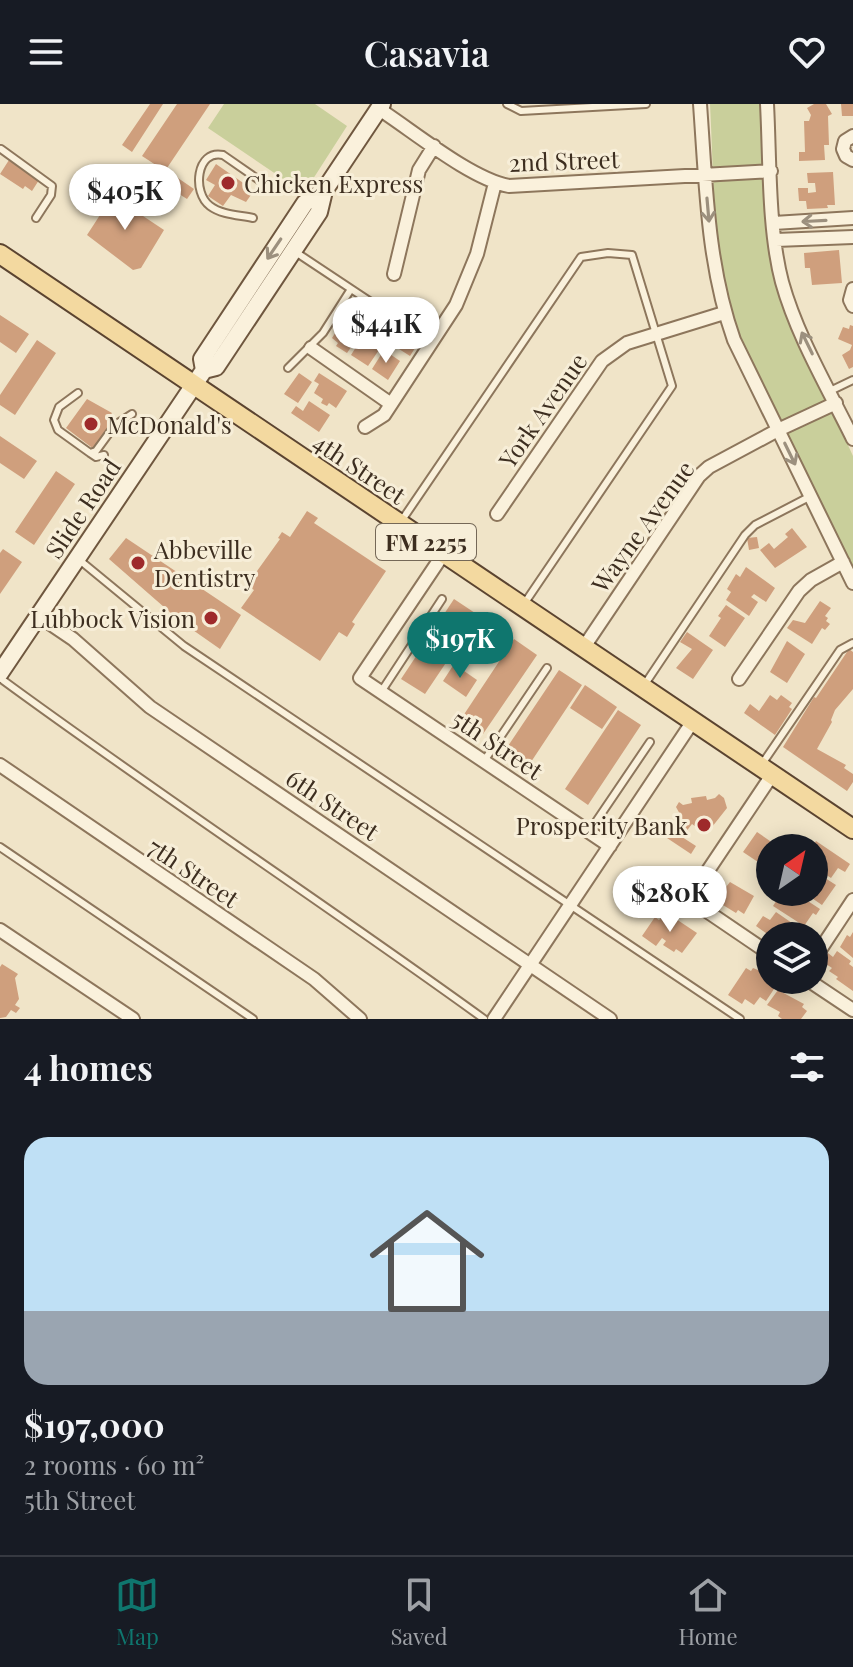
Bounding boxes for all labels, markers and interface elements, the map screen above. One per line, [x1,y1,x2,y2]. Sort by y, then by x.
text: Casavia [364,28,489,76]
icon: menu [24,30,68,74]
icon: heart [785,30,829,74]
street label: 2nd Street [508,142,620,178]
pin: $405K [69,164,181,232]
place label: Chicken Express [244,167,423,199]
text: $405K [87,172,163,207]
marker: Chicken Express [219,174,237,192]
one-way arrow [701,196,716,223]
one-way arrow [801,213,828,228]
one-way arrow [266,237,282,259]
pin: $441K [330,297,442,365]
text: $441K [351,305,421,340]
one-way arrow [799,332,814,356]
street label: York Avenue [490,346,593,475]
place label: McDonald's [107,408,232,440]
marker: McDonald's [82,415,100,433]
street label: 4th Street [308,425,413,511]
one-way arrow [782,441,798,465]
street label: Slide Road [37,452,127,564]
street label: Wayne Avenue [583,454,701,599]
road number: FM 2255 [376,524,476,560]
place label: Abbeville Dentistry [153,533,255,593]
marker: Abbeville Dentistry [129,554,147,572]
place label: Lubbock Vision [30,602,195,634]
marker: Lubbock Vision [202,609,220,627]
pin: $197K [404,612,516,680]
text: $197K [425,620,495,655]
street label: 5th Street [446,702,550,786]
street label: 6th Street [280,761,386,847]
place label: Prosperity Bank [516,809,689,841]
marker: Prosperity Bank [695,816,713,834]
street label: 7th Street [142,830,246,914]
north arrow [756,834,828,906]
map controls [756,834,828,994]
pin: $280K [614,866,726,934]
text: $280K [631,874,709,909]
button: layers [756,922,828,994]
text: 4 homes [24,1044,153,1090]
icon: filters [785,1045,829,1089]
icon: home [355,1189,499,1333]
text: $197,000 [24,1401,165,1447]
text: 2 rooms · 60 m² [24,1447,204,1482]
text: 5th Street [24,1482,136,1517]
tab: Map [115,1573,159,1651]
tab: Saved [390,1573,448,1651]
tab: Home [679,1573,738,1651]

